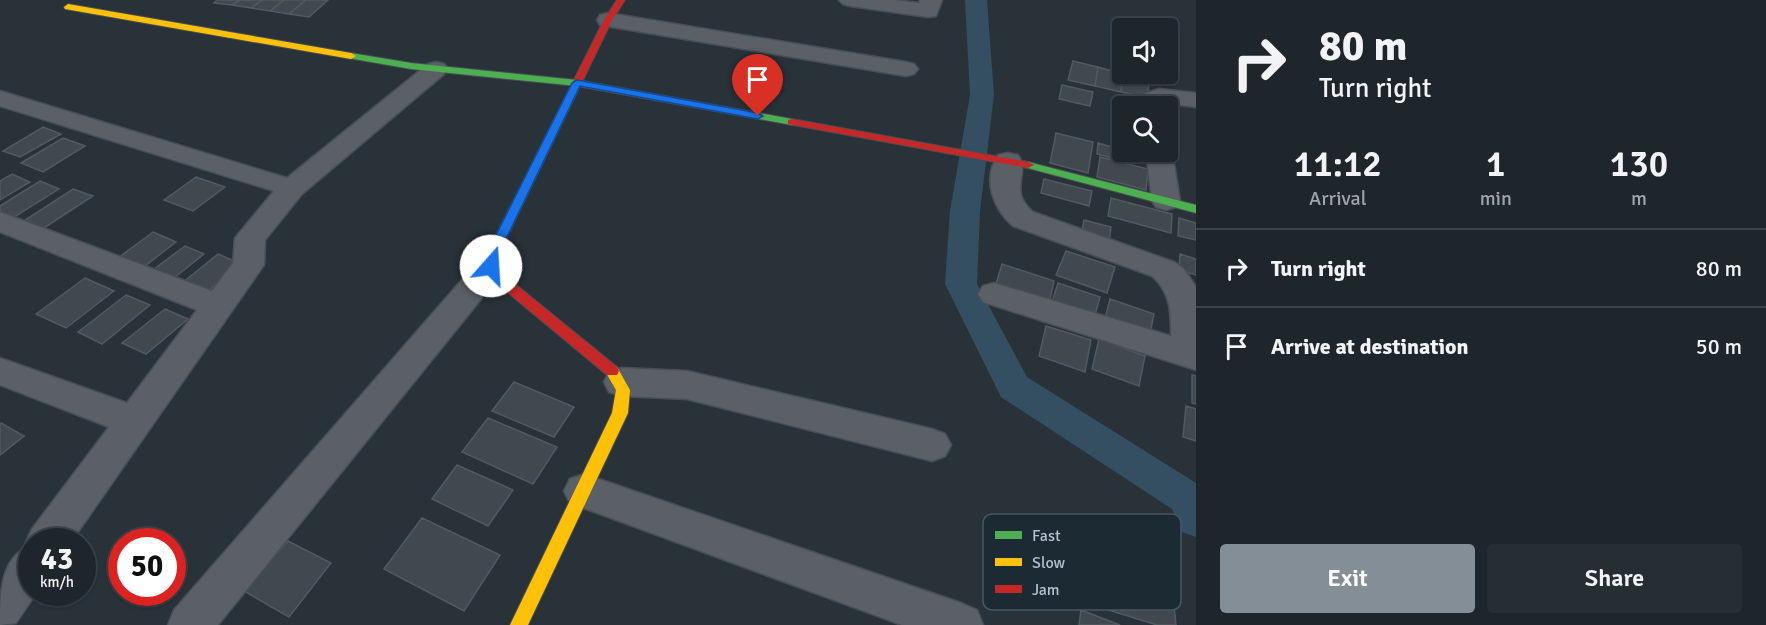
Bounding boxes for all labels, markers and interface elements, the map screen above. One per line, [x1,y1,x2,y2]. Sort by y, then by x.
map controls [1112,18,1178,162]
button: sound [1112,18,1178,84]
text: 80 m [1319,21,1408,72]
icon: right [1220,24,1298,102]
pin [732,54,783,116]
icon: arrive [741,63,774,96]
text: Turn right [1319,72,1432,105]
button: search [1112,96,1178,162]
text: 11:12 [1294,142,1382,187]
text: 1 [1486,142,1506,187]
text: 130 [1610,142,1668,187]
text: Arrival [1309,186,1367,211]
text: min [1480,186,1512,211]
text: m [1631,186,1647,211]
position arrow [459,234,523,298]
icon: right [1220,252,1253,285]
text: Turn right [1271,255,1366,282]
text: 80 m [1696,255,1742,282]
icon: arrive [1220,330,1253,363]
text: Arrive at destination [1271,333,1468,360]
text: 50 m [1696,333,1742,360]
legend [983,514,1181,610]
text: Fast [1032,526,1061,546]
speed limit sign: 50 [108,528,186,606]
text: 43 [41,541,73,578]
button: Exit [1220,544,1475,613]
button: Share [1487,544,1742,613]
text: Slow [1032,553,1066,573]
text: km/h [40,573,74,591]
text: Jam [1032,580,1060,600]

